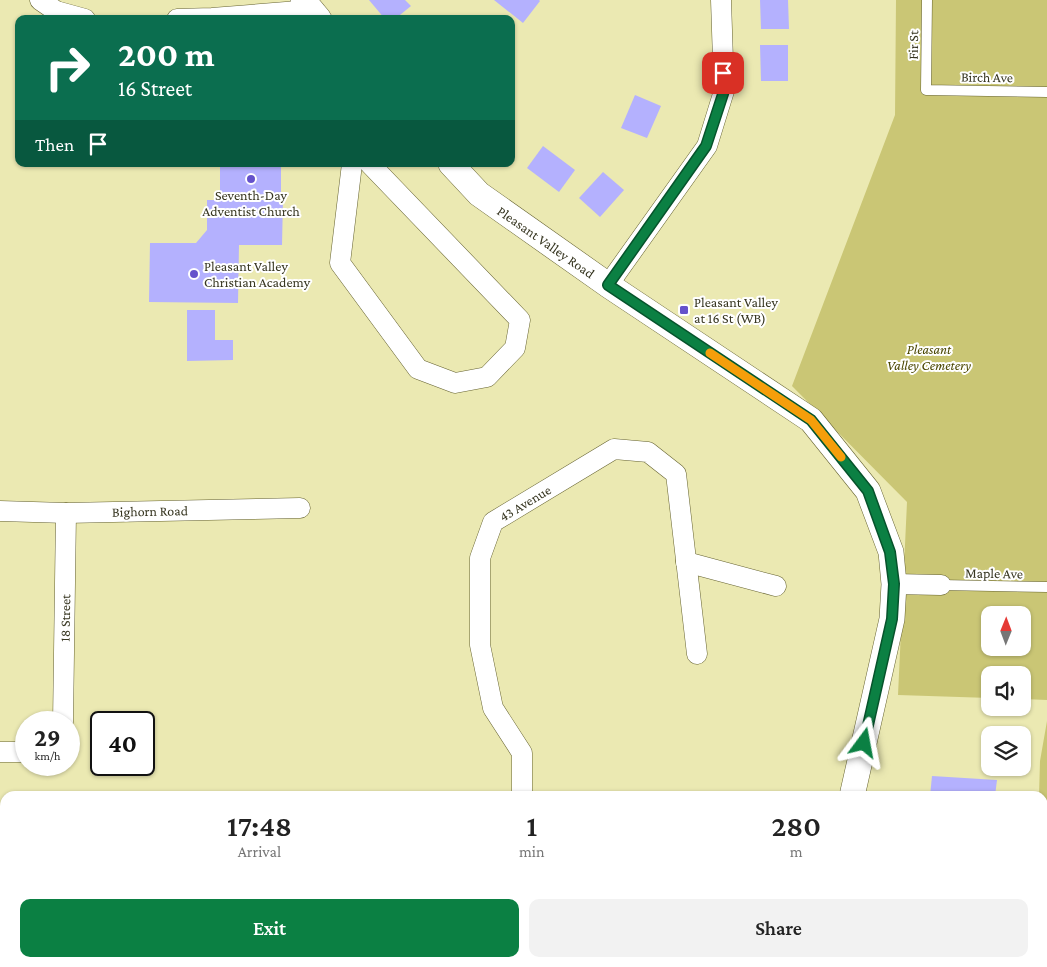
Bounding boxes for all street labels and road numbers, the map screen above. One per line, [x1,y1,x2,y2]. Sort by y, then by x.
street label: Fir St [905,30,921,60]
street label: Birch Ave [961,69,1013,85]
street label: Pleasant Valley Road [494,203,598,282]
street label: 43 Avenue [496,481,554,525]
street label: Bighorn Road [112,502,189,520]
street label: Maple Ave [965,564,1023,582]
street label: 18 Street [57,594,73,642]

